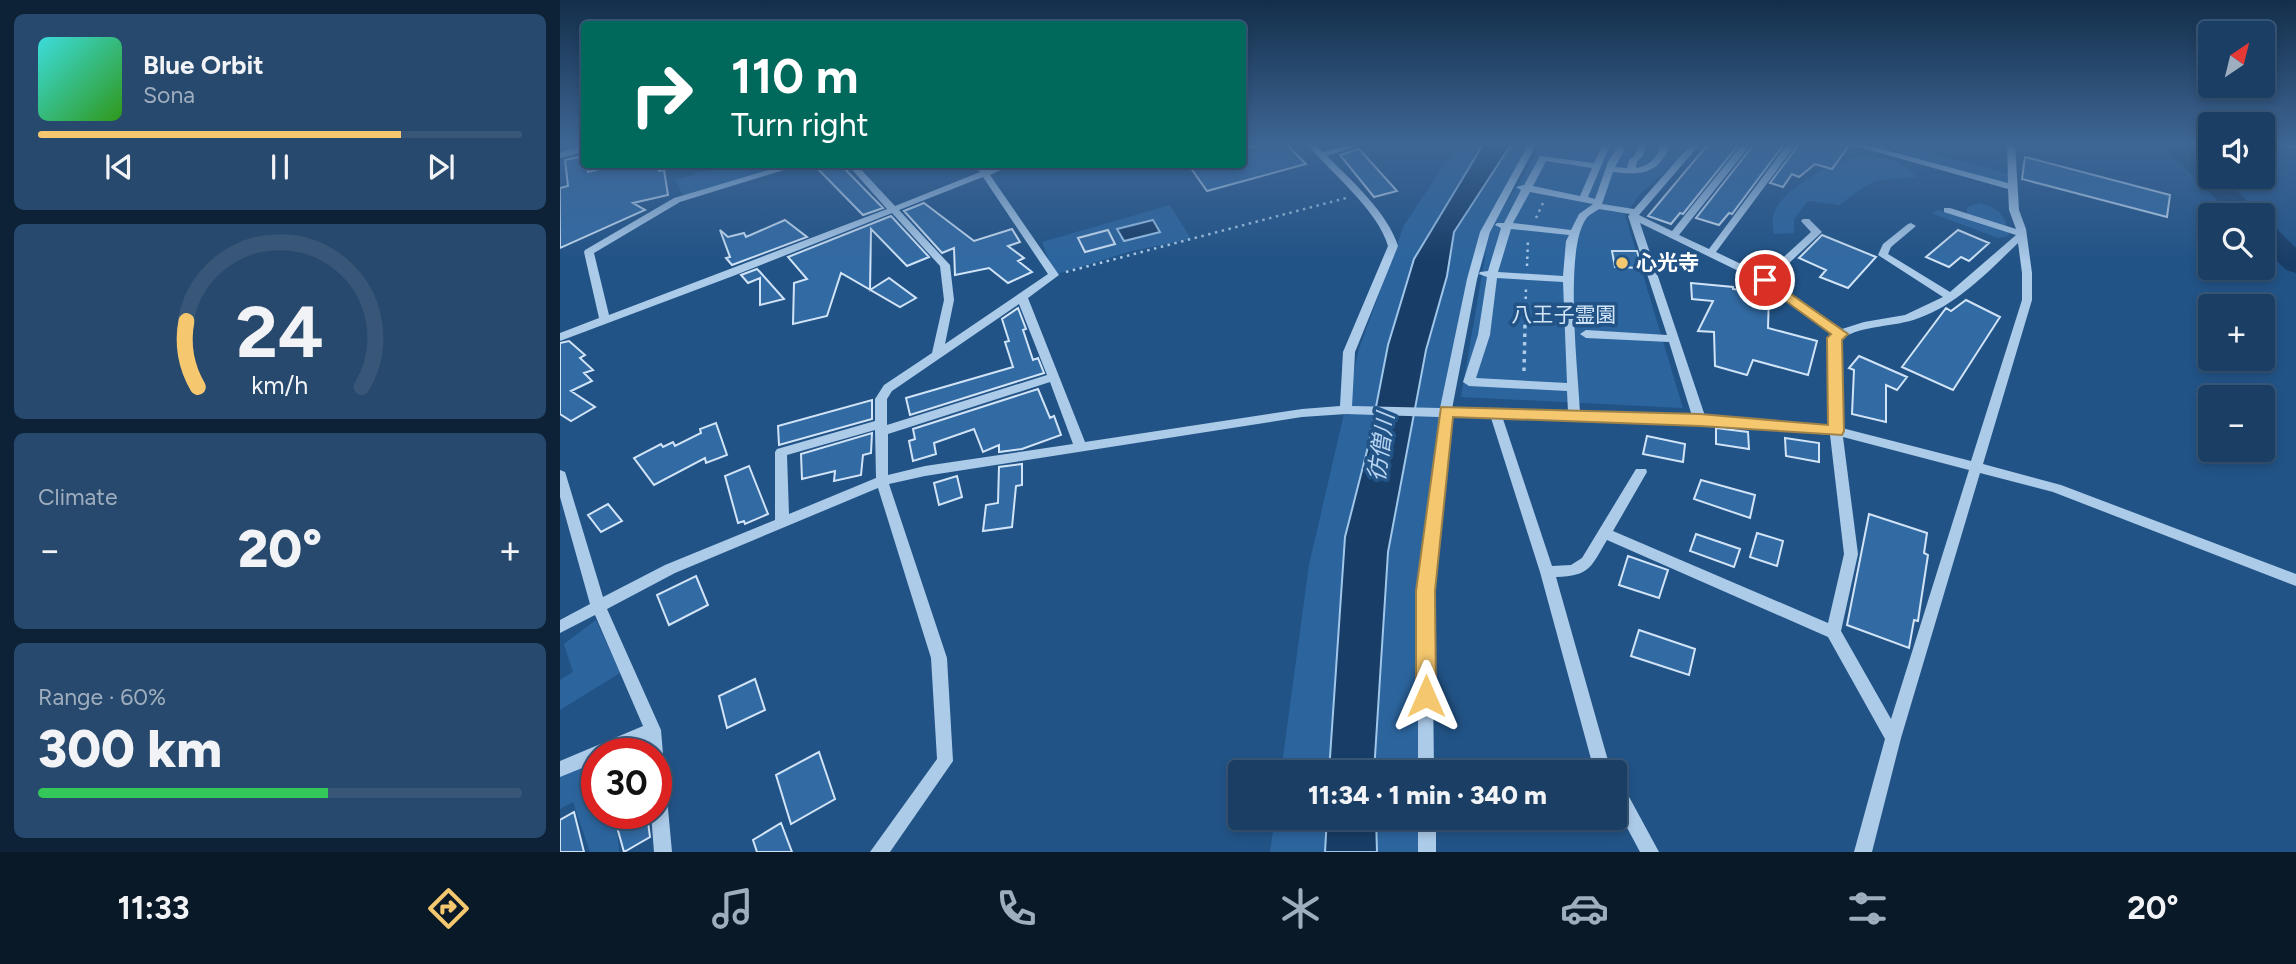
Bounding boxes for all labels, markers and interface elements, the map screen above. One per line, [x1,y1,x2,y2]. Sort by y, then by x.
north arrow [2198,21,2275,98]
map controls [2198,21,2275,462]
text: 110 m [731,46,859,105]
text: Blue Orbit [143,49,264,81]
icon: right [616,49,707,140]
text: Sona [143,81,195,109]
text: Turn right [731,106,869,144]
button: sound [2198,112,2275,189]
icon: previous [100,148,138,186]
icon: pause [261,148,299,186]
icon: next [422,148,460,186]
button: search [2198,203,2275,280]
place label: 心光寺 [1636,250,1699,275]
pin [1735,250,1795,310]
marker: 心光寺 [1614,255,1630,271]
icon: arrive [1746,261,1784,299]
text: 24 [236,289,324,376]
button: + [2198,294,2275,371]
park label: 八王子霊園 [1512,302,1617,327]
text: km/h [251,370,309,400]
button: − [2198,385,2275,462]
water label: 彷僧川 [1362,408,1400,483]
text: Climate [38,483,117,511]
text: 20° [238,518,322,580]
text: − [38,527,62,573]
text: + [498,527,522,573]
position arrow [1389,659,1463,733]
text: Range · 60% [38,683,166,711]
text: 300 km [38,718,222,780]
speed limit sign: 30 [581,738,672,829]
text: 11:34 · 1 min · 340 m [1308,779,1547,811]
icon: directions [424,884,473,933]
icon: music [708,884,757,933]
icon: phone [992,884,1041,933]
icon: climate [1276,884,1325,933]
icon: car [1560,884,1609,933]
icon: filters [1843,884,1892,933]
text: 11:33 [117,889,190,927]
text: 20° [2127,889,2179,927]

